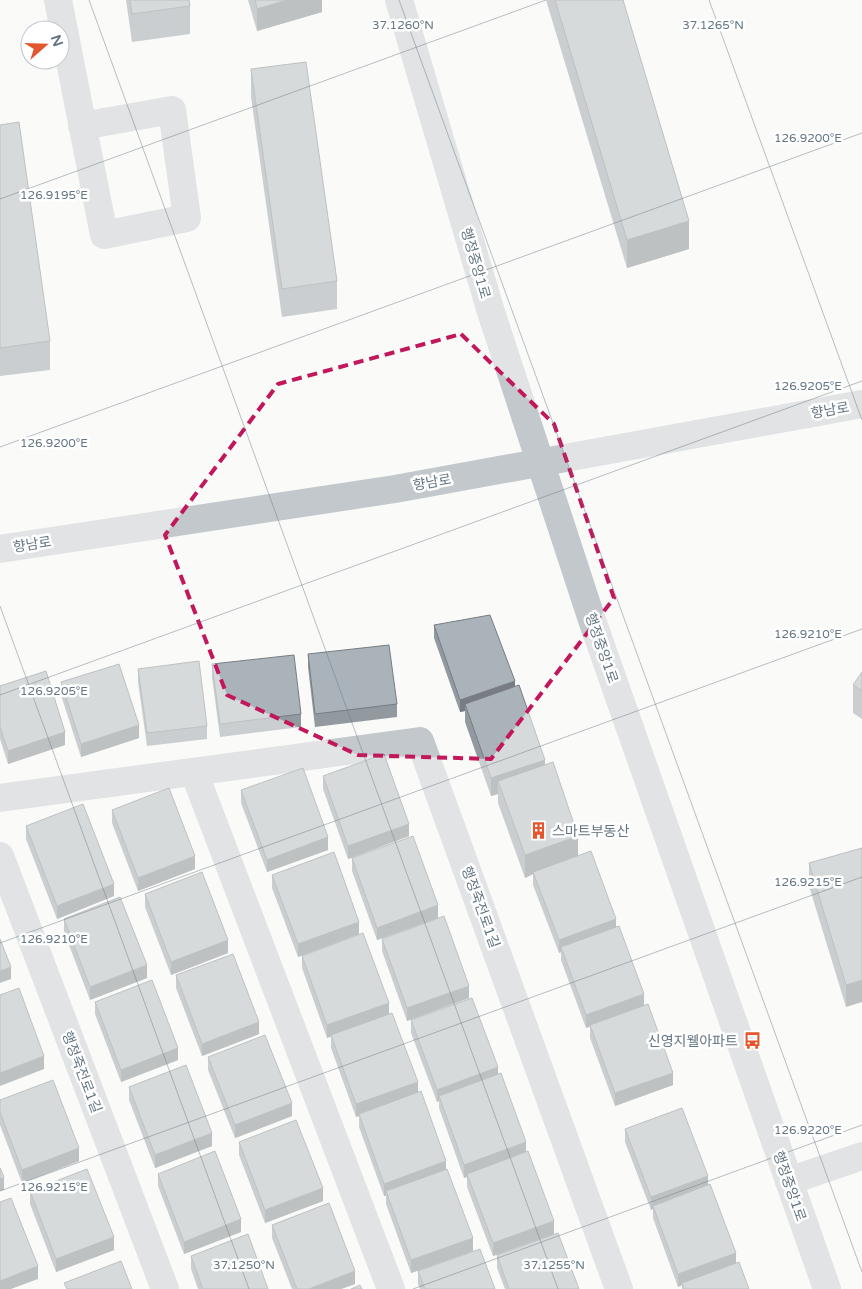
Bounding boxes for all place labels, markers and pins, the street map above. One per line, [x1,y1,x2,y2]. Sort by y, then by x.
building icon: 스마트부동산 [528,821,548,841]
place label: 스마트부동산 [552,823,629,840]
bus stop icon: 신영지웰아파트 [742,1031,762,1051]
place label: 신영지웰아파트 [648,1033,738,1050]

